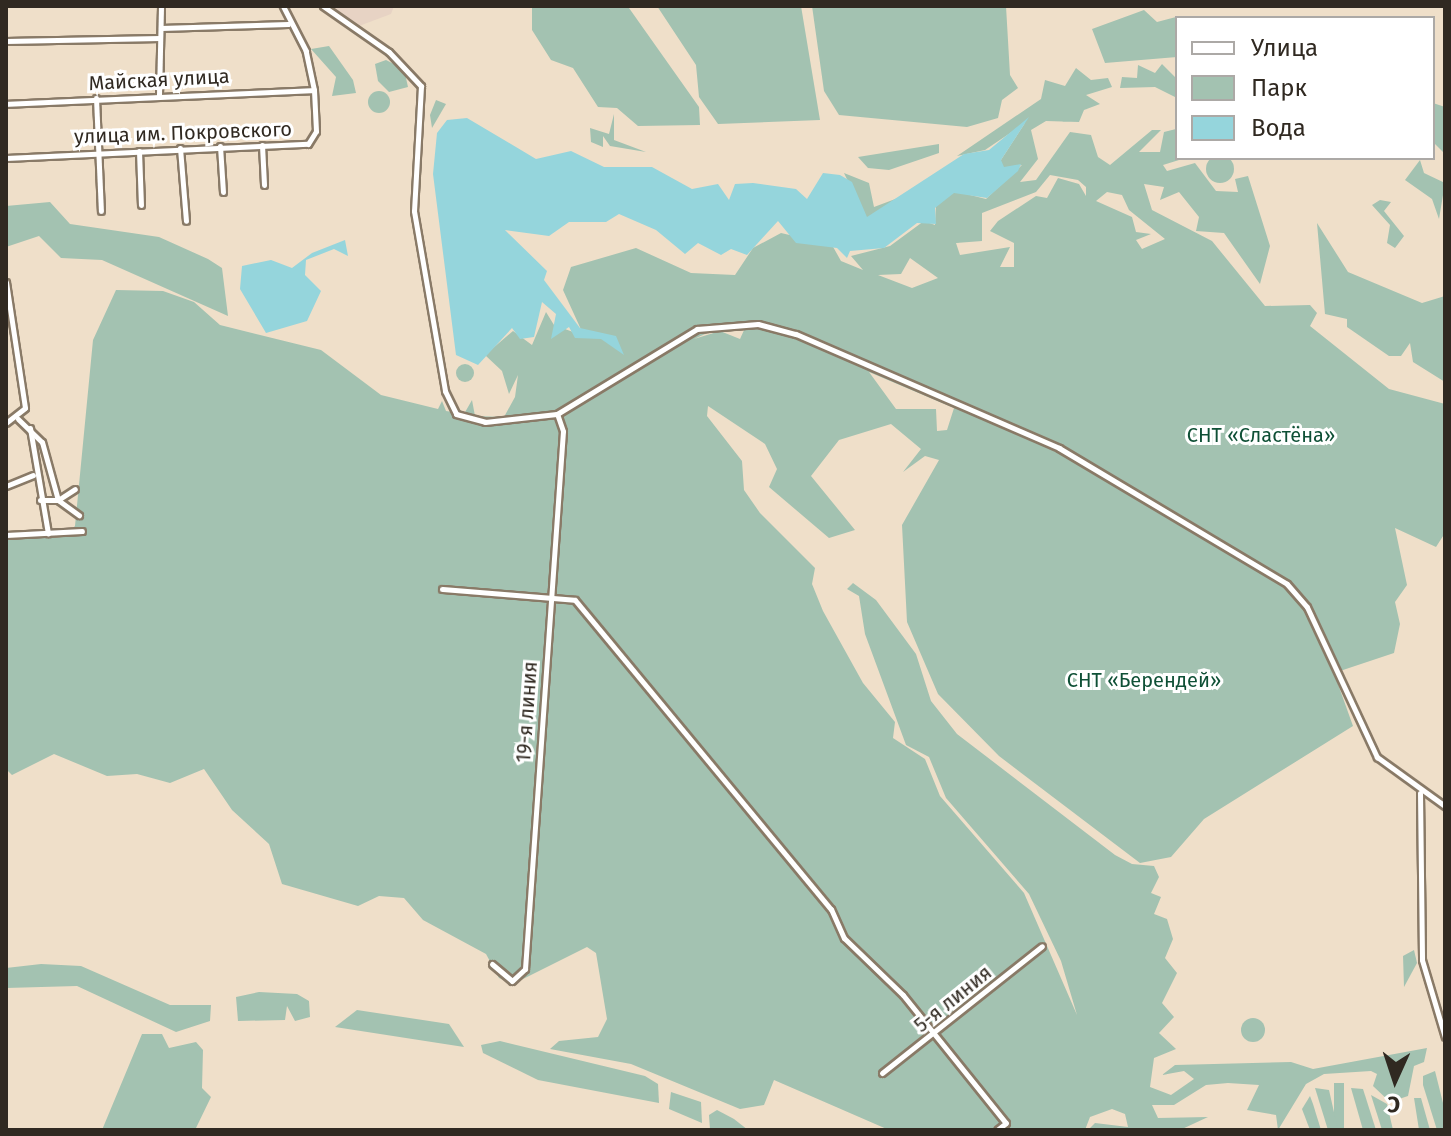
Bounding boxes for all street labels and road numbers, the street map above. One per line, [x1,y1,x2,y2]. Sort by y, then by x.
street label: Майская улица [88,64,230,96]
street label: улица им. Покровского [74,117,292,149]
street label: 19-я линия [511,660,543,764]
street label: 5-я линия [910,961,996,1037]

